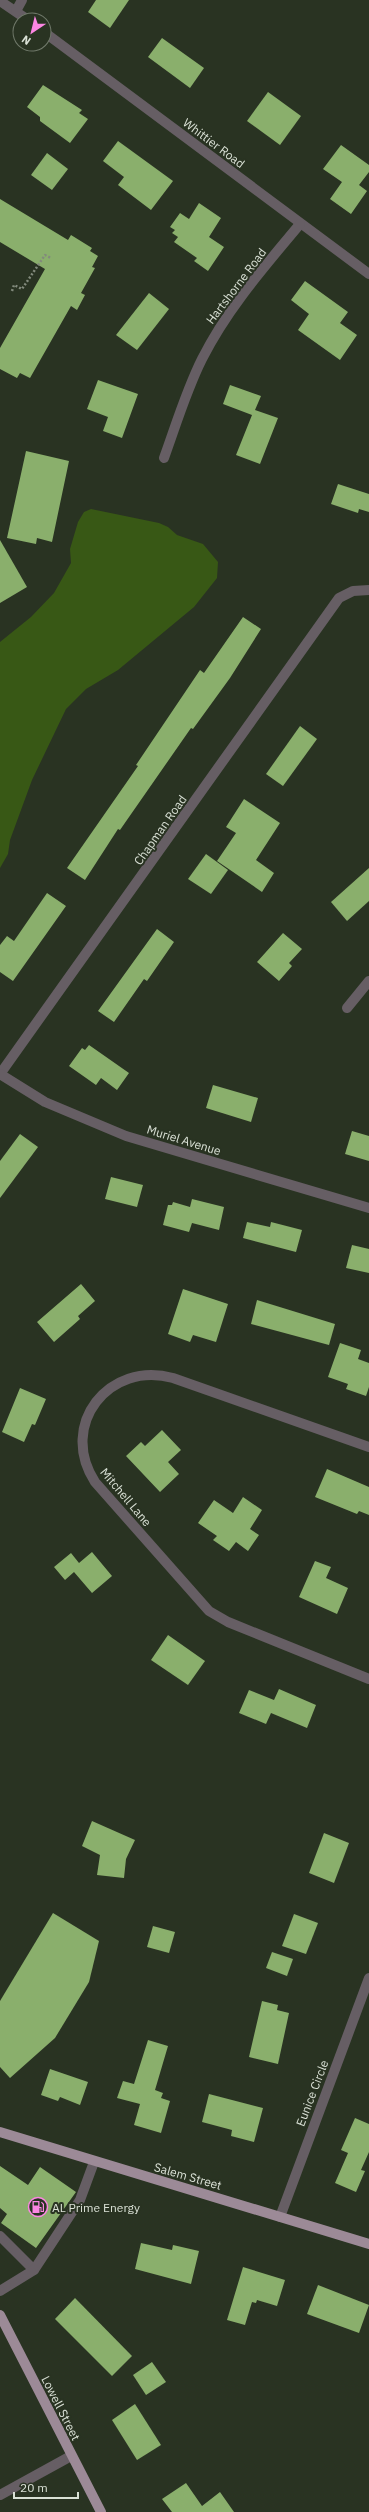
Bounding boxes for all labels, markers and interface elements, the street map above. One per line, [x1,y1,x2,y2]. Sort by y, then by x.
north arrow [12,12,52,52]
text: N [19,32,34,48]
street label: Whittier Road [180,115,248,171]
street label: Hartshorne Road [203,245,269,327]
street label: Chapman Road [130,792,190,868]
street label: Muriel Avenue [145,1122,223,1159]
street label: Mitchell Lane [97,1465,155,1530]
street label: Eunice Circle [293,2057,332,2128]
street label: Salem Street [153,2159,223,2193]
fuel station icon: AL Prime Energy [27,2196,49,2218]
place label: AL Prime Energy [52,2200,140,2215]
street label: Lowell Street [38,2373,84,2443]
scale bar [14,2474,78,2500]
text: 20 m [20,2480,48,2495]

